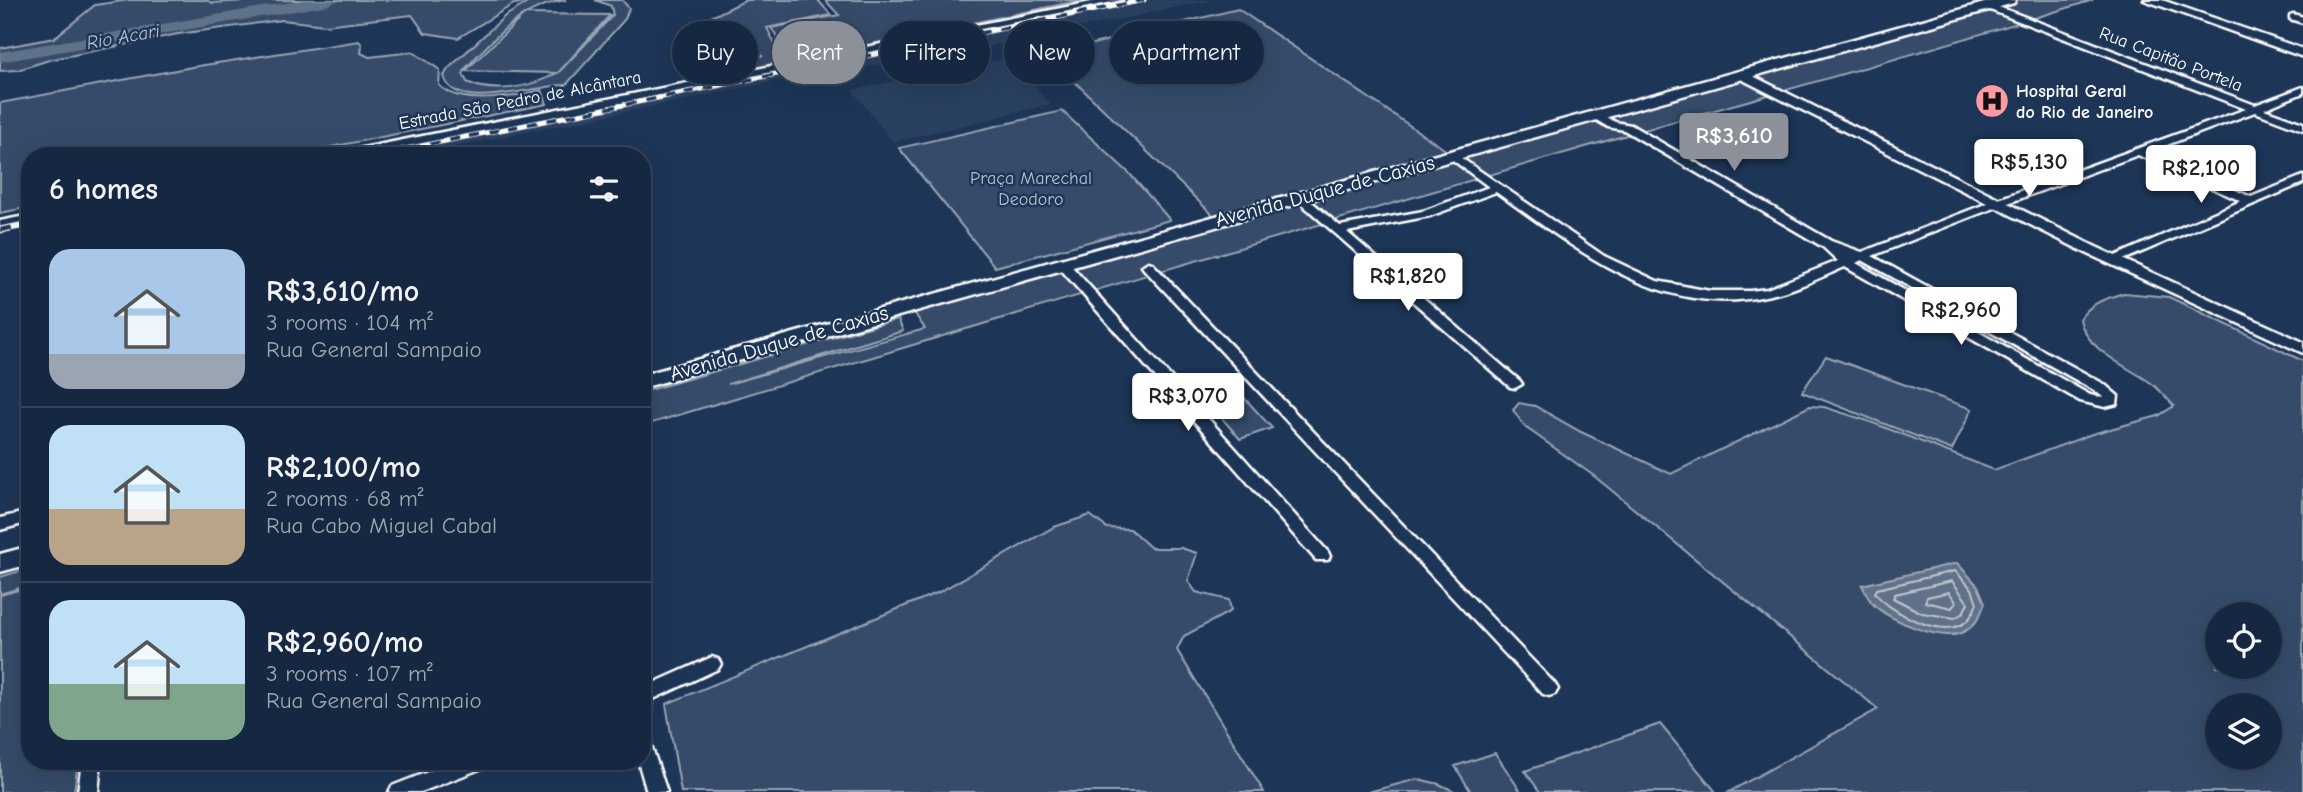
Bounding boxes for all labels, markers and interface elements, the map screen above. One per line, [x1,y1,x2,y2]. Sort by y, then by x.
water label: Rio Acari [85,20,162,54]
chip: Buy [672,21,758,84]
chip: Rent [772,21,866,84]
chip: Filters [880,21,990,84]
chip: New [1004,21,1095,84]
chip: Apartment [1109,21,1264,84]
street label: Rua Capitão Portela [2096,23,2245,96]
street label: Estrada São Pedro de Alcântara [397,67,643,134]
place label: Hospital Geral do Rio de Janeiro [2016,81,2153,123]
hospital icon: Hospital Geral do Rio de Janeiro [1973,82,2011,120]
pin: R$3,610 [1669,114,1799,173]
text: R$3,610 [1695,122,1773,149]
pin: R$5,130 [1964,140,2094,199]
pin: R$2,100 [2136,146,2266,205]
text: R$5,130 [1990,148,2068,175]
street label: Avenida Duque de Caxias [1213,150,1437,232]
text: R$2,100 [2162,154,2240,181]
park label: Praça Marechal Deodoro [970,168,1092,210]
icon: filters [585,170,623,208]
text: 6 homes [49,172,158,207]
pin: R$1,820 [1343,254,1473,313]
text: R$1,820 [1369,262,1447,289]
text: R$3,610/mo [266,274,419,309]
icon: home [105,277,189,361]
pin: R$2,960 [1896,288,2026,347]
text: R$2,960 [1921,296,2001,323]
street label: Avenida Duque de Caxias [667,300,891,386]
text: 3 rooms · 104 m² [266,309,433,336]
text: Rua General Sampaio [266,336,482,363]
pin: R$3,070 [1123,374,1253,433]
text: R$3,070 [1148,382,1228,409]
text: R$2,100/mo [266,450,421,485]
icon: home [105,453,189,537]
text: 2 rooms · 68 m² [266,485,424,512]
text: Rua Cabo Miguel Cabal [266,512,497,539]
map controls [2205,602,2282,770]
button: locate [2205,602,2282,679]
text: R$2,960/mo [266,625,423,660]
icon: home [105,628,189,712]
text: 3 rooms · 107 m² [266,660,433,687]
text: Rua General Sampaio [266,687,482,714]
button: layers [2205,693,2282,770]

